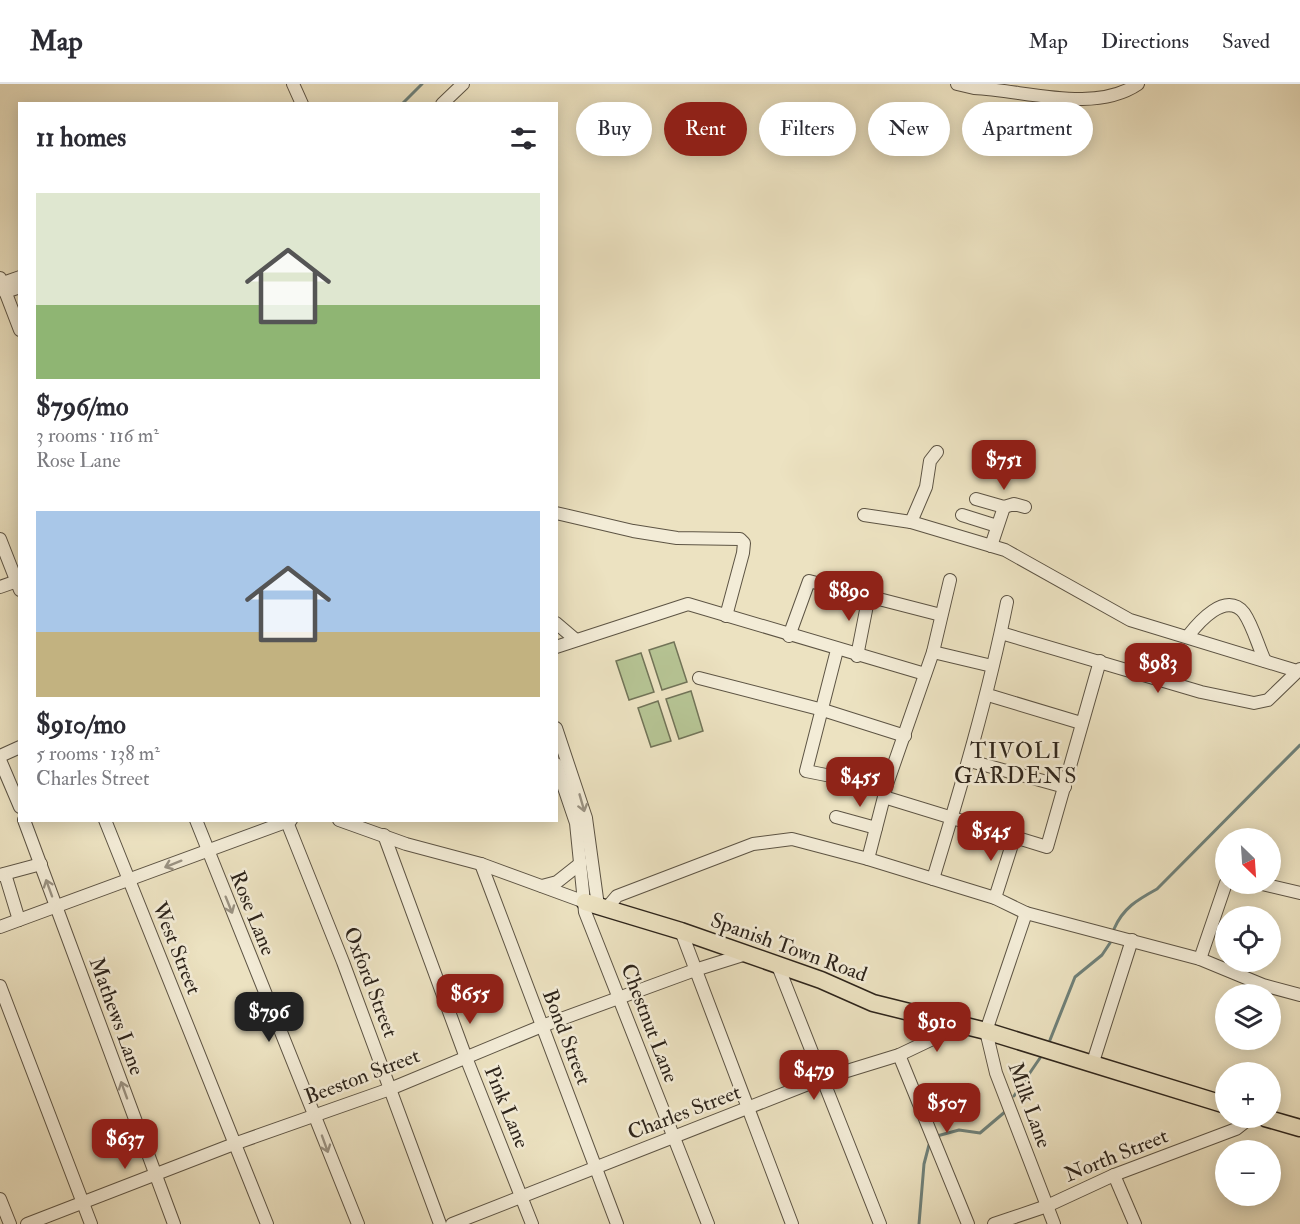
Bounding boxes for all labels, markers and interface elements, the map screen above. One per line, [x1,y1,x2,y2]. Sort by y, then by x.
text: Map [30,24,83,59]
text: Map [1028,28,1068,55]
text: Directions [1101,28,1189,55]
text: Saved [1222,28,1270,55]
chip: Buy [576,102,652,156]
chip: Rent [664,102,747,156]
chip: Filters [759,102,856,156]
chip: New [868,102,950,156]
chip: Apartment [962,102,1093,156]
text: 11 homes [36,122,126,154]
icon: filters [507,122,540,155]
icon: home [234,232,342,340]
text: $796/mo [36,391,128,423]
text: 3 rooms · 116 m² [36,423,159,448]
pin: $751 [968,440,1040,491]
text: $751 [986,447,1022,472]
text: Rose Lane [36,448,121,473]
icon: home [234,550,342,658]
pin: $890 [813,571,885,622]
text: $890 [828,578,870,603]
pin: $983 [1122,643,1194,694]
text: $983 [1139,650,1177,675]
text: $910/mo [36,709,126,741]
district label: TIVOLI GARDENS [954,737,1078,790]
text: 5 rooms · 138 m² [36,741,160,766]
pin: $455 [824,757,896,808]
text: $455 [840,764,880,789]
text: Charles Street [36,766,149,791]
one-way arrow [577,793,589,812]
pin: $545 [955,811,1027,862]
text: $545 [971,818,1011,843]
north arrow [1215,828,1281,894]
map controls [1215,828,1281,1206]
one-way arrow [164,859,183,870]
street label: Rose Lane [223,867,282,960]
one-way arrow [43,879,54,898]
one-way arrow [224,895,235,914]
street label: West Street [145,897,207,999]
button: locate [1215,906,1281,972]
street label: Spanish Town Road [707,907,872,989]
street label: Oxford Street [337,923,404,1041]
street label: Mathews Lane [83,954,150,1079]
street label: Chestnut Lane [614,960,685,1087]
pin: $655 [434,974,506,1025]
text: $655 [451,981,489,1006]
button: layers [1215,984,1281,1050]
street label: Bond Street [536,986,597,1089]
pin: $796 [233,992,305,1043]
text: $796 [249,999,289,1024]
pin: $910 [901,1002,973,1053]
text: $910 [918,1009,956,1034]
street label: Beeston Street [301,1042,424,1111]
pin: $479 [778,1050,850,1101]
text: $479 [793,1057,835,1082]
street label: Milk Lane [1002,1059,1058,1152]
street label: Pink Lane [478,1062,535,1153]
button: + [1215,1062,1281,1128]
street label: Charles Street [624,1078,745,1146]
one-way arrow [118,1082,129,1100]
pin: $507 [911,1083,983,1134]
text: $507 [927,1090,967,1115]
pin: $637 [89,1119,161,1170]
street label: North Street [1061,1122,1172,1188]
text: $637 [106,1126,144,1151]
one-way arrow [320,1135,331,1153]
button: − [1215,1140,1281,1206]

